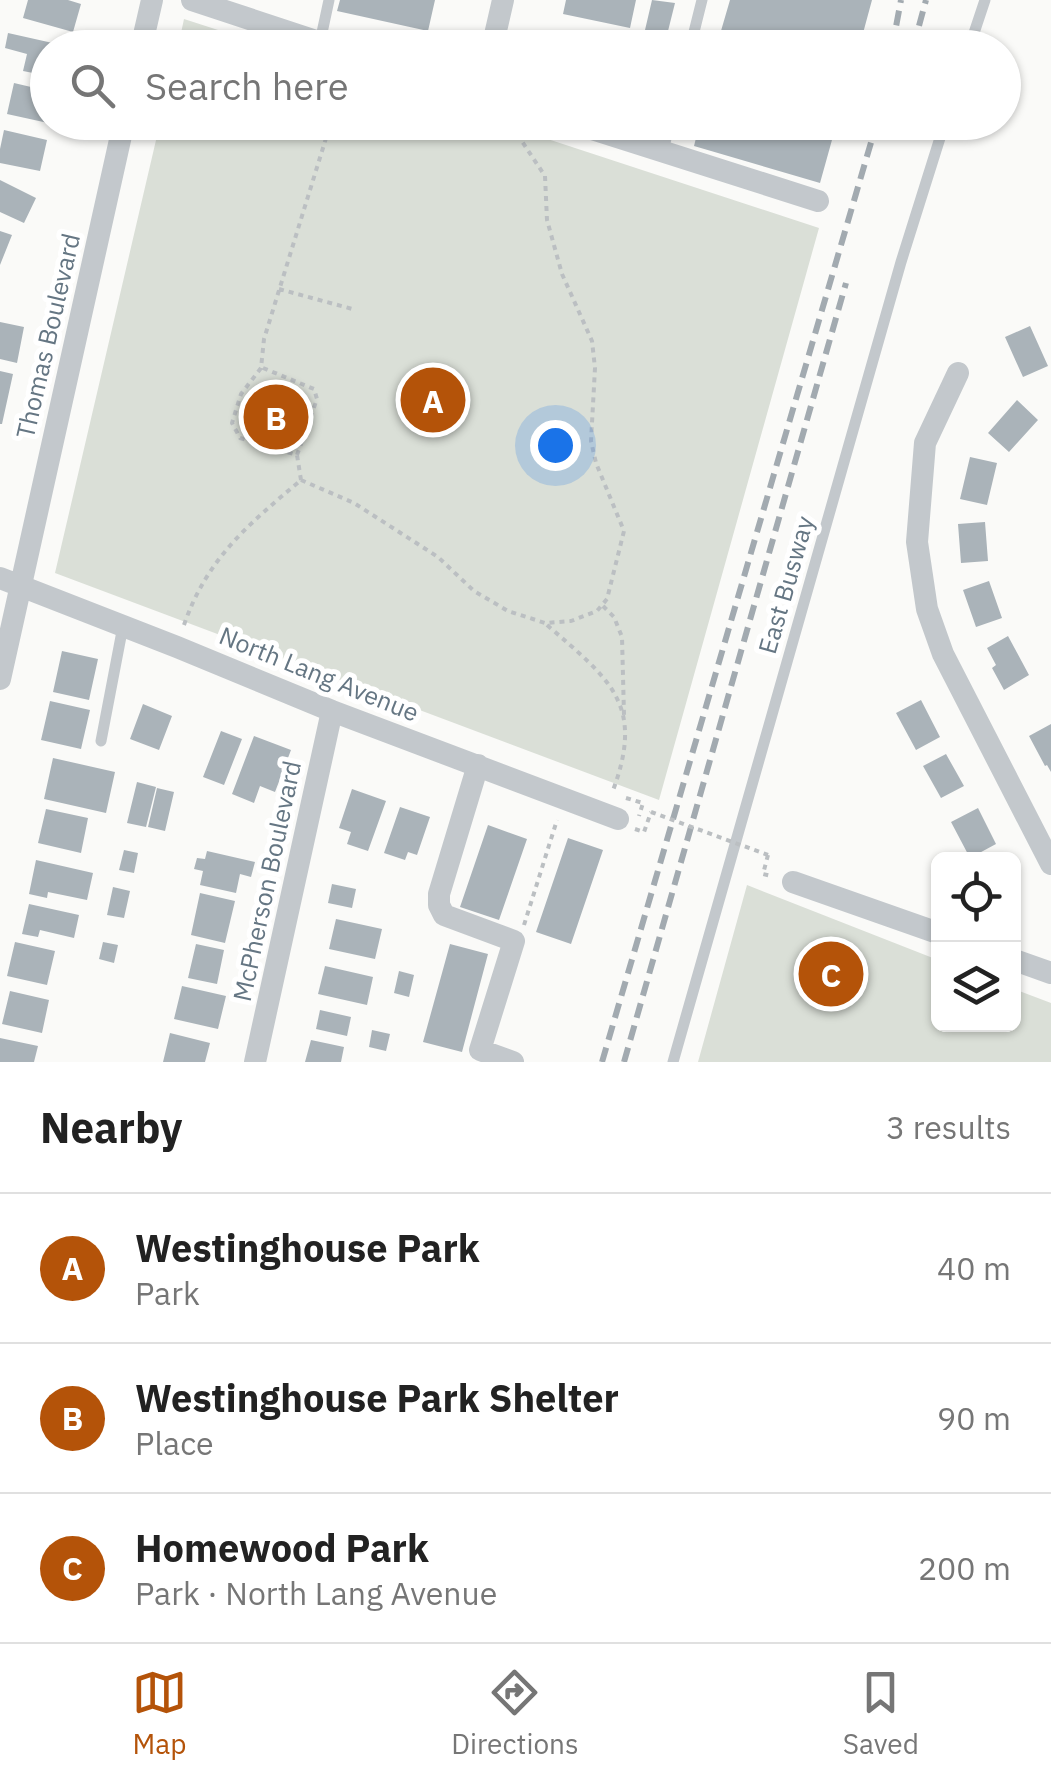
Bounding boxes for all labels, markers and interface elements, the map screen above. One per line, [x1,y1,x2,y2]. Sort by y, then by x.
search box [30,30,1021,140]
icon: search [65,58,120,113]
text: Search here [145,61,349,110]
street label: Thomas Boulevard [8,230,87,442]
pin: A [400,362,466,438]
pin: B [244,380,308,454]
your location [530,420,581,471]
street label: East Busway [750,512,821,658]
street label: North Lang Avenue [215,618,424,729]
street label: McPherson Boulevard [225,758,308,1004]
map controls [931,852,1021,1032]
button: locate [931,852,1021,942]
pin: C [798,936,864,1012]
button: layers [931,942,1021,1032]
text: Nearby [40,1100,182,1155]
text: 3 results [886,1106,1011,1148]
text: Westinghouse Park [135,1223,480,1272]
text: A [62,1247,83,1289]
text: 40 m [937,1247,1011,1289]
text: Park [135,1272,200,1314]
text: Westinghouse Park Shelter [135,1373,619,1422]
text: B [62,1397,83,1439]
text: 90 m [937,1397,1011,1439]
text: Place [135,1422,214,1464]
text: Homewood Park [135,1523,429,1572]
text: C [62,1547,83,1589]
text: 200 m [918,1547,1011,1589]
text: Park · North Lang Avenue [135,1572,497,1614]
tab: Map [132,1665,187,1762]
tab: Directions [451,1665,579,1762]
tab: Saved [843,1665,919,1762]

